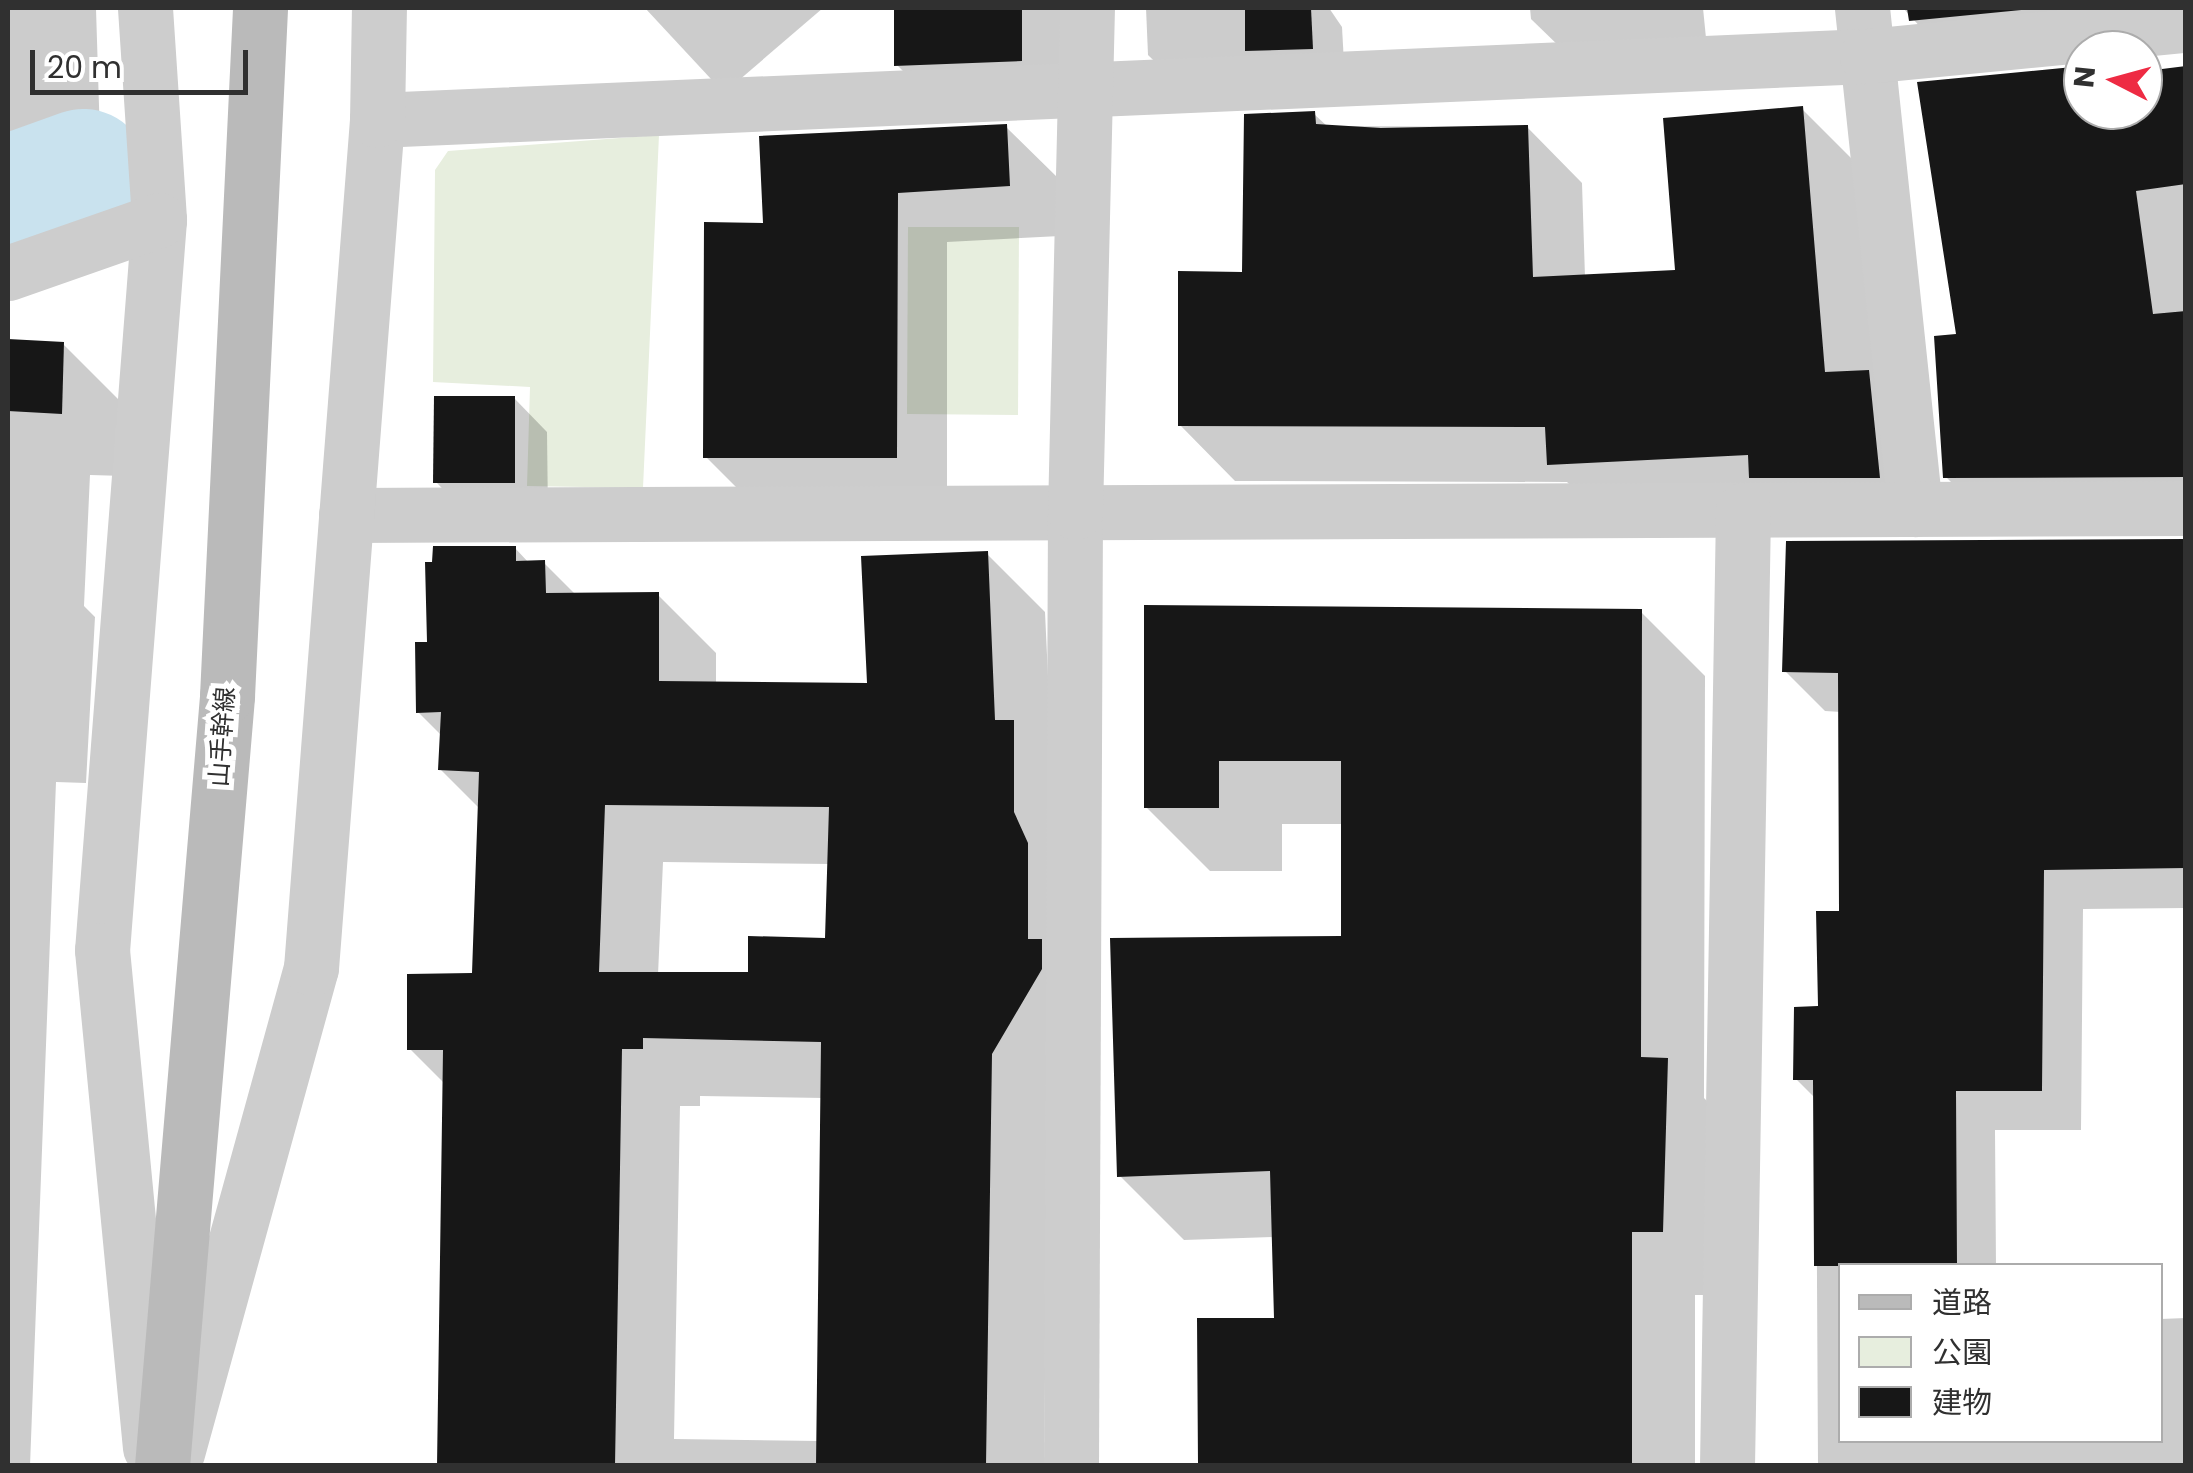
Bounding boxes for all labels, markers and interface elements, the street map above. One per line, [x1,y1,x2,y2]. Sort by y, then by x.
scale bar [35,30,252,92]
north arrow [2063,30,2163,130]
text: 20 m [47,46,122,89]
text: N [2064,65,2105,90]
street label: 山手幹線 [205,686,241,788]
legend [1838,1263,2163,1443]
text: 道路 [1932,1281,1992,1324]
text: 公園 [1932,1331,1992,1374]
text: 建物 [1932,1381,1992,1424]

